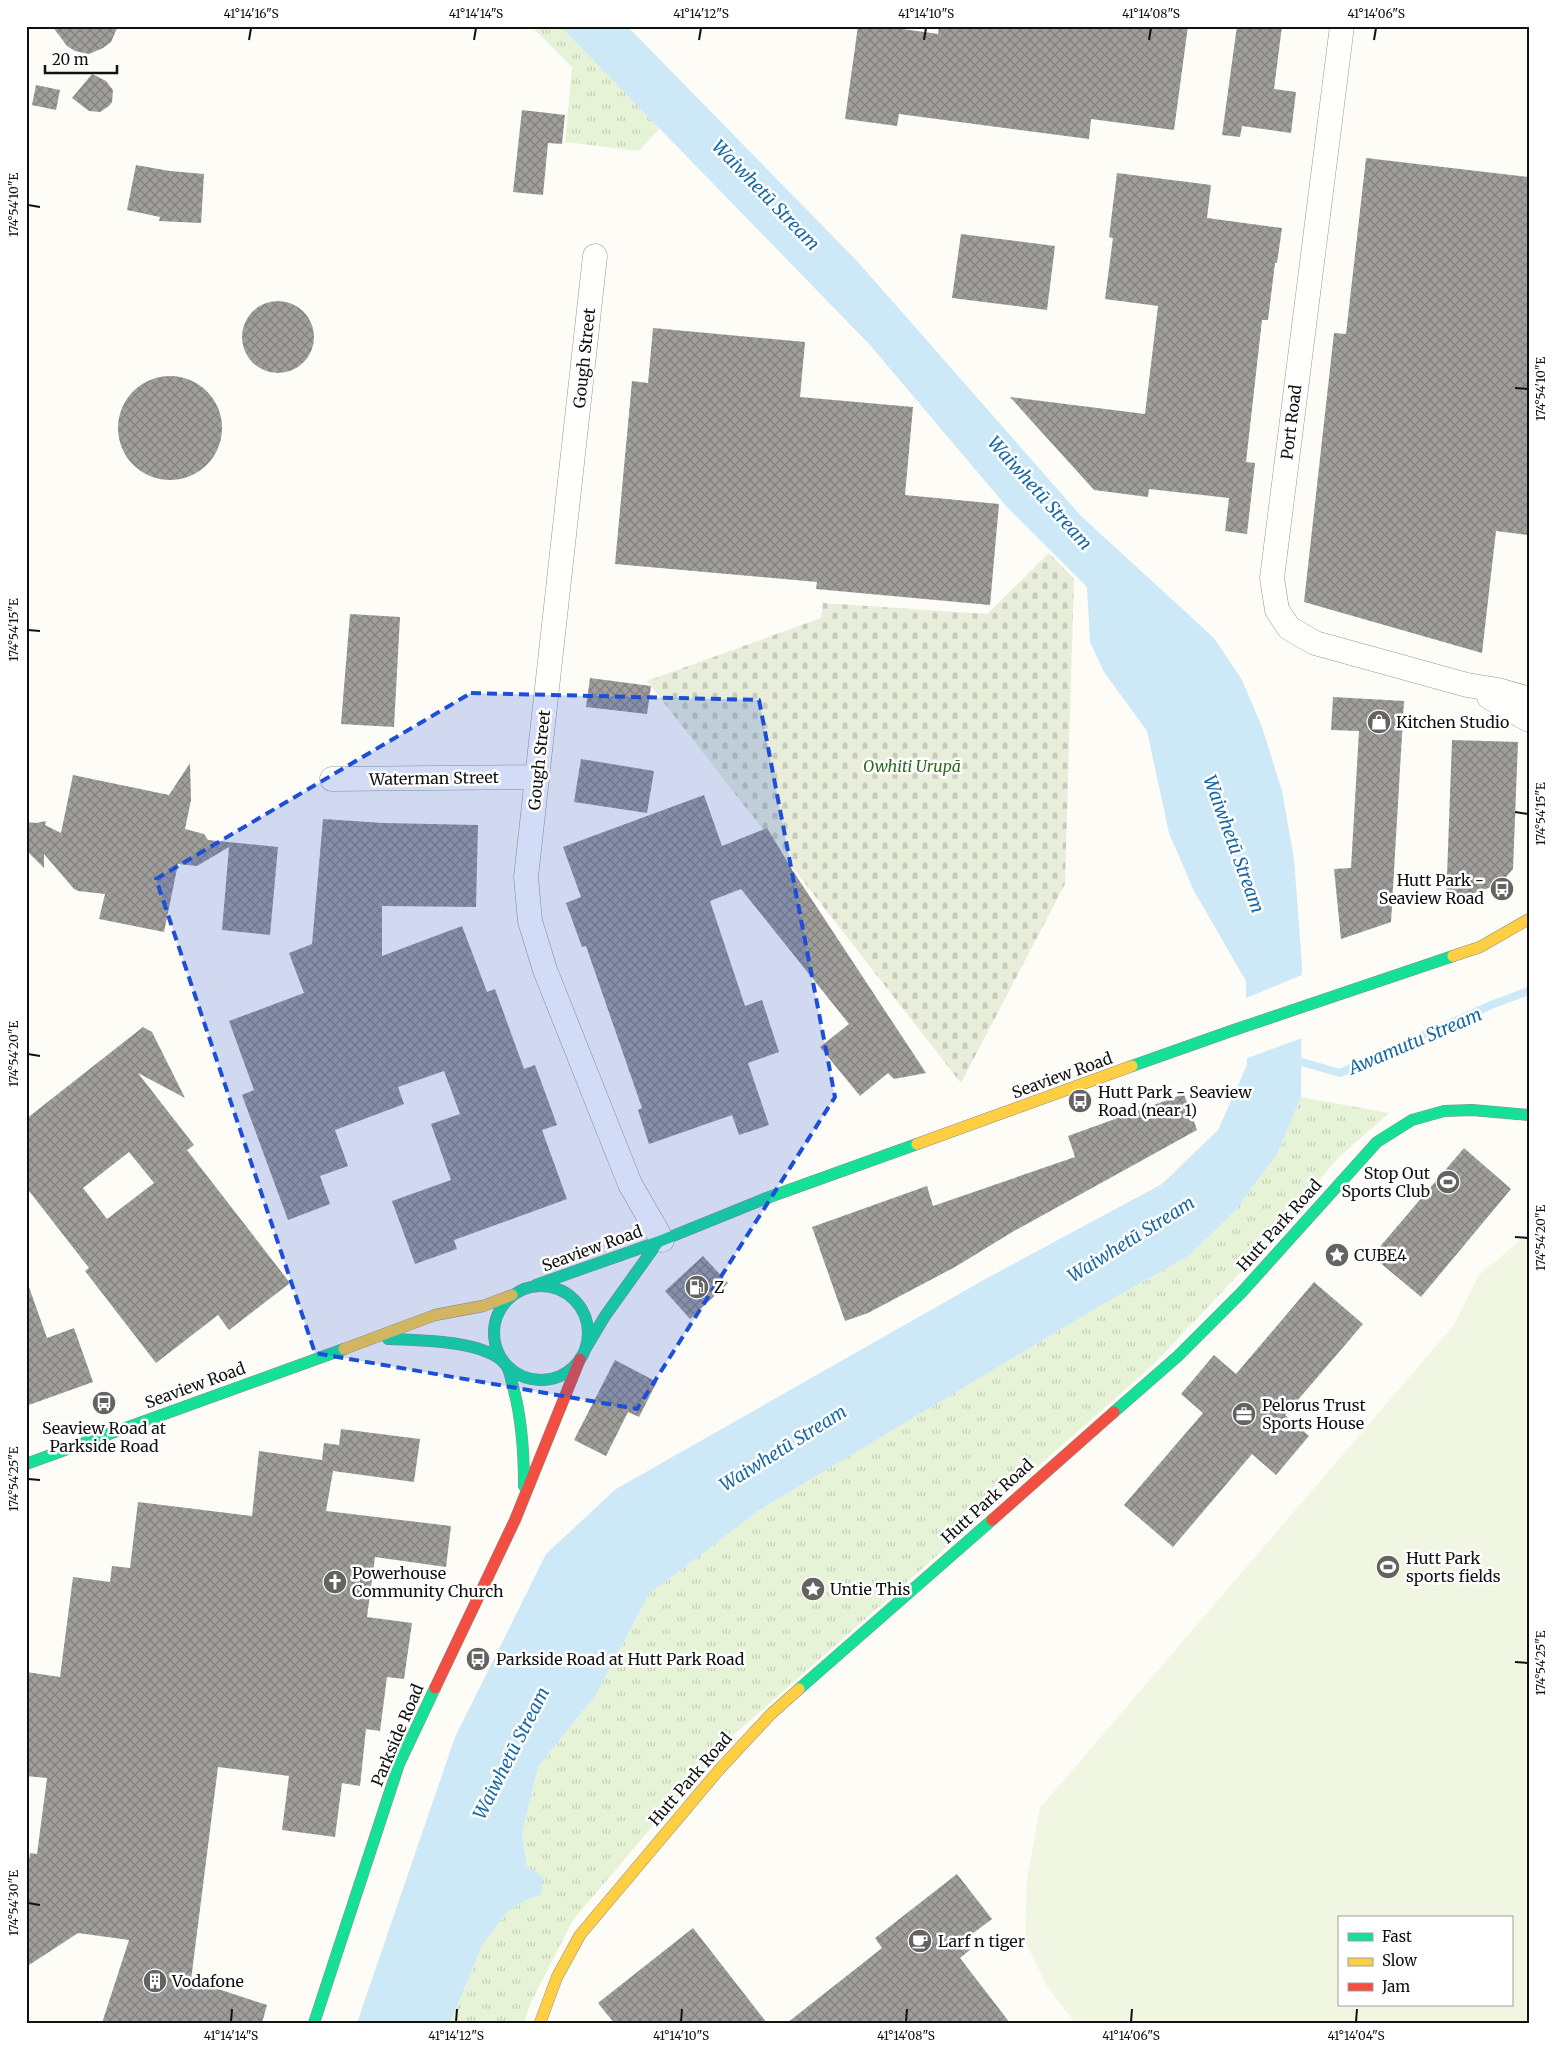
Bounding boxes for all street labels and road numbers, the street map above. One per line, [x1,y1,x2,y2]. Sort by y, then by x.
street label: Gough Street [569,306,599,409]
street label: Port Road [1276,383,1306,461]
street label: Gough Street [524,708,554,811]
street label: Waterman Street [368,767,500,789]
street label: Seaview Road [1009,1047,1115,1102]
street label: Hutt Park Road [1232,1175,1326,1275]
street label: Seaview Road [539,1220,645,1275]
street label: Seaview Road [142,1357,248,1412]
street label: Hutt Park Road [937,1454,1037,1548]
street label: Parkside Road [366,1681,428,1789]
street label: Hutt Park Road [644,1728,736,1830]

